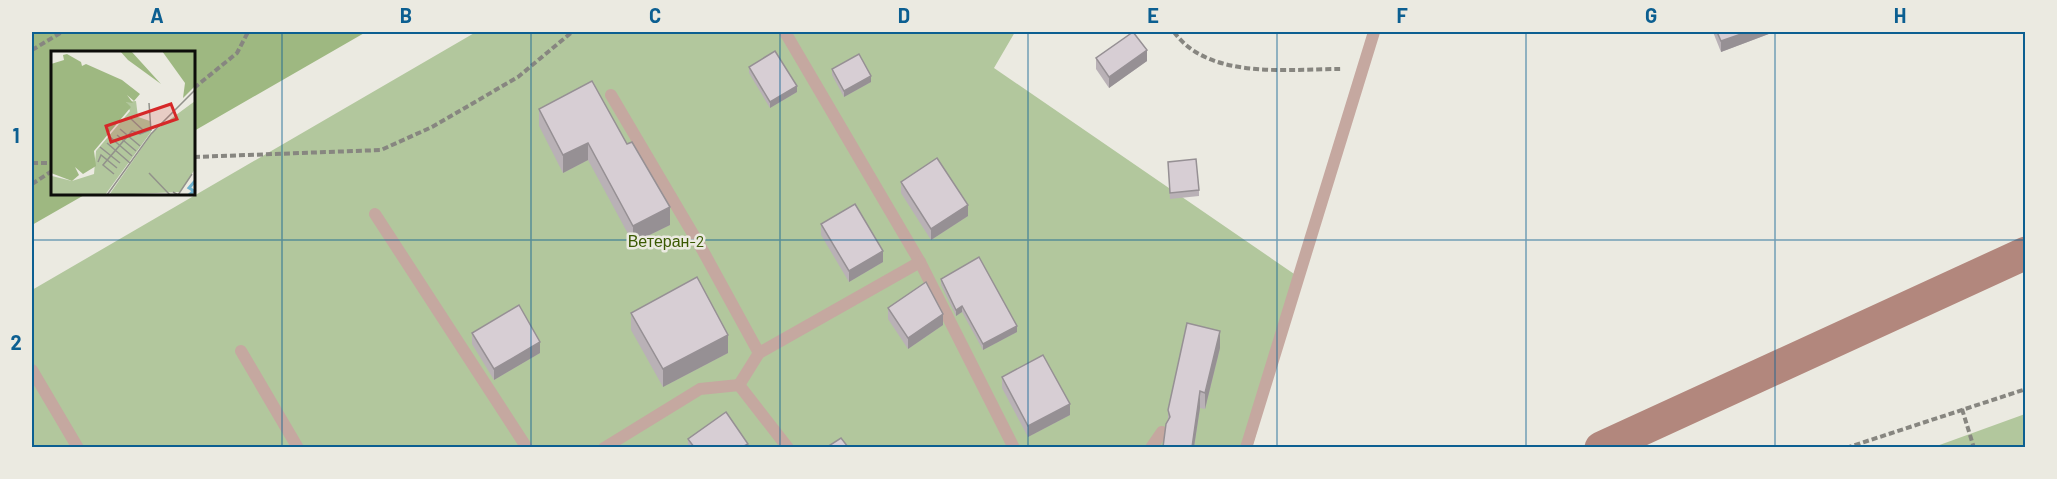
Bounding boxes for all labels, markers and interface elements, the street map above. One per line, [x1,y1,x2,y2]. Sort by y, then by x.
text: A [150,3,164,27]
text: B [400,3,412,27]
text: C [649,3,661,27]
text: D [898,3,910,27]
text: E [1147,3,1159,27]
text: F [1396,3,1408,27]
text: G [1645,3,1657,27]
text: H [1894,3,1906,27]
inset map [51,51,195,195]
text: 1 [12,123,20,147]
park label: Ветеран-2 [628,231,704,250]
text: 2 [10,330,22,354]

